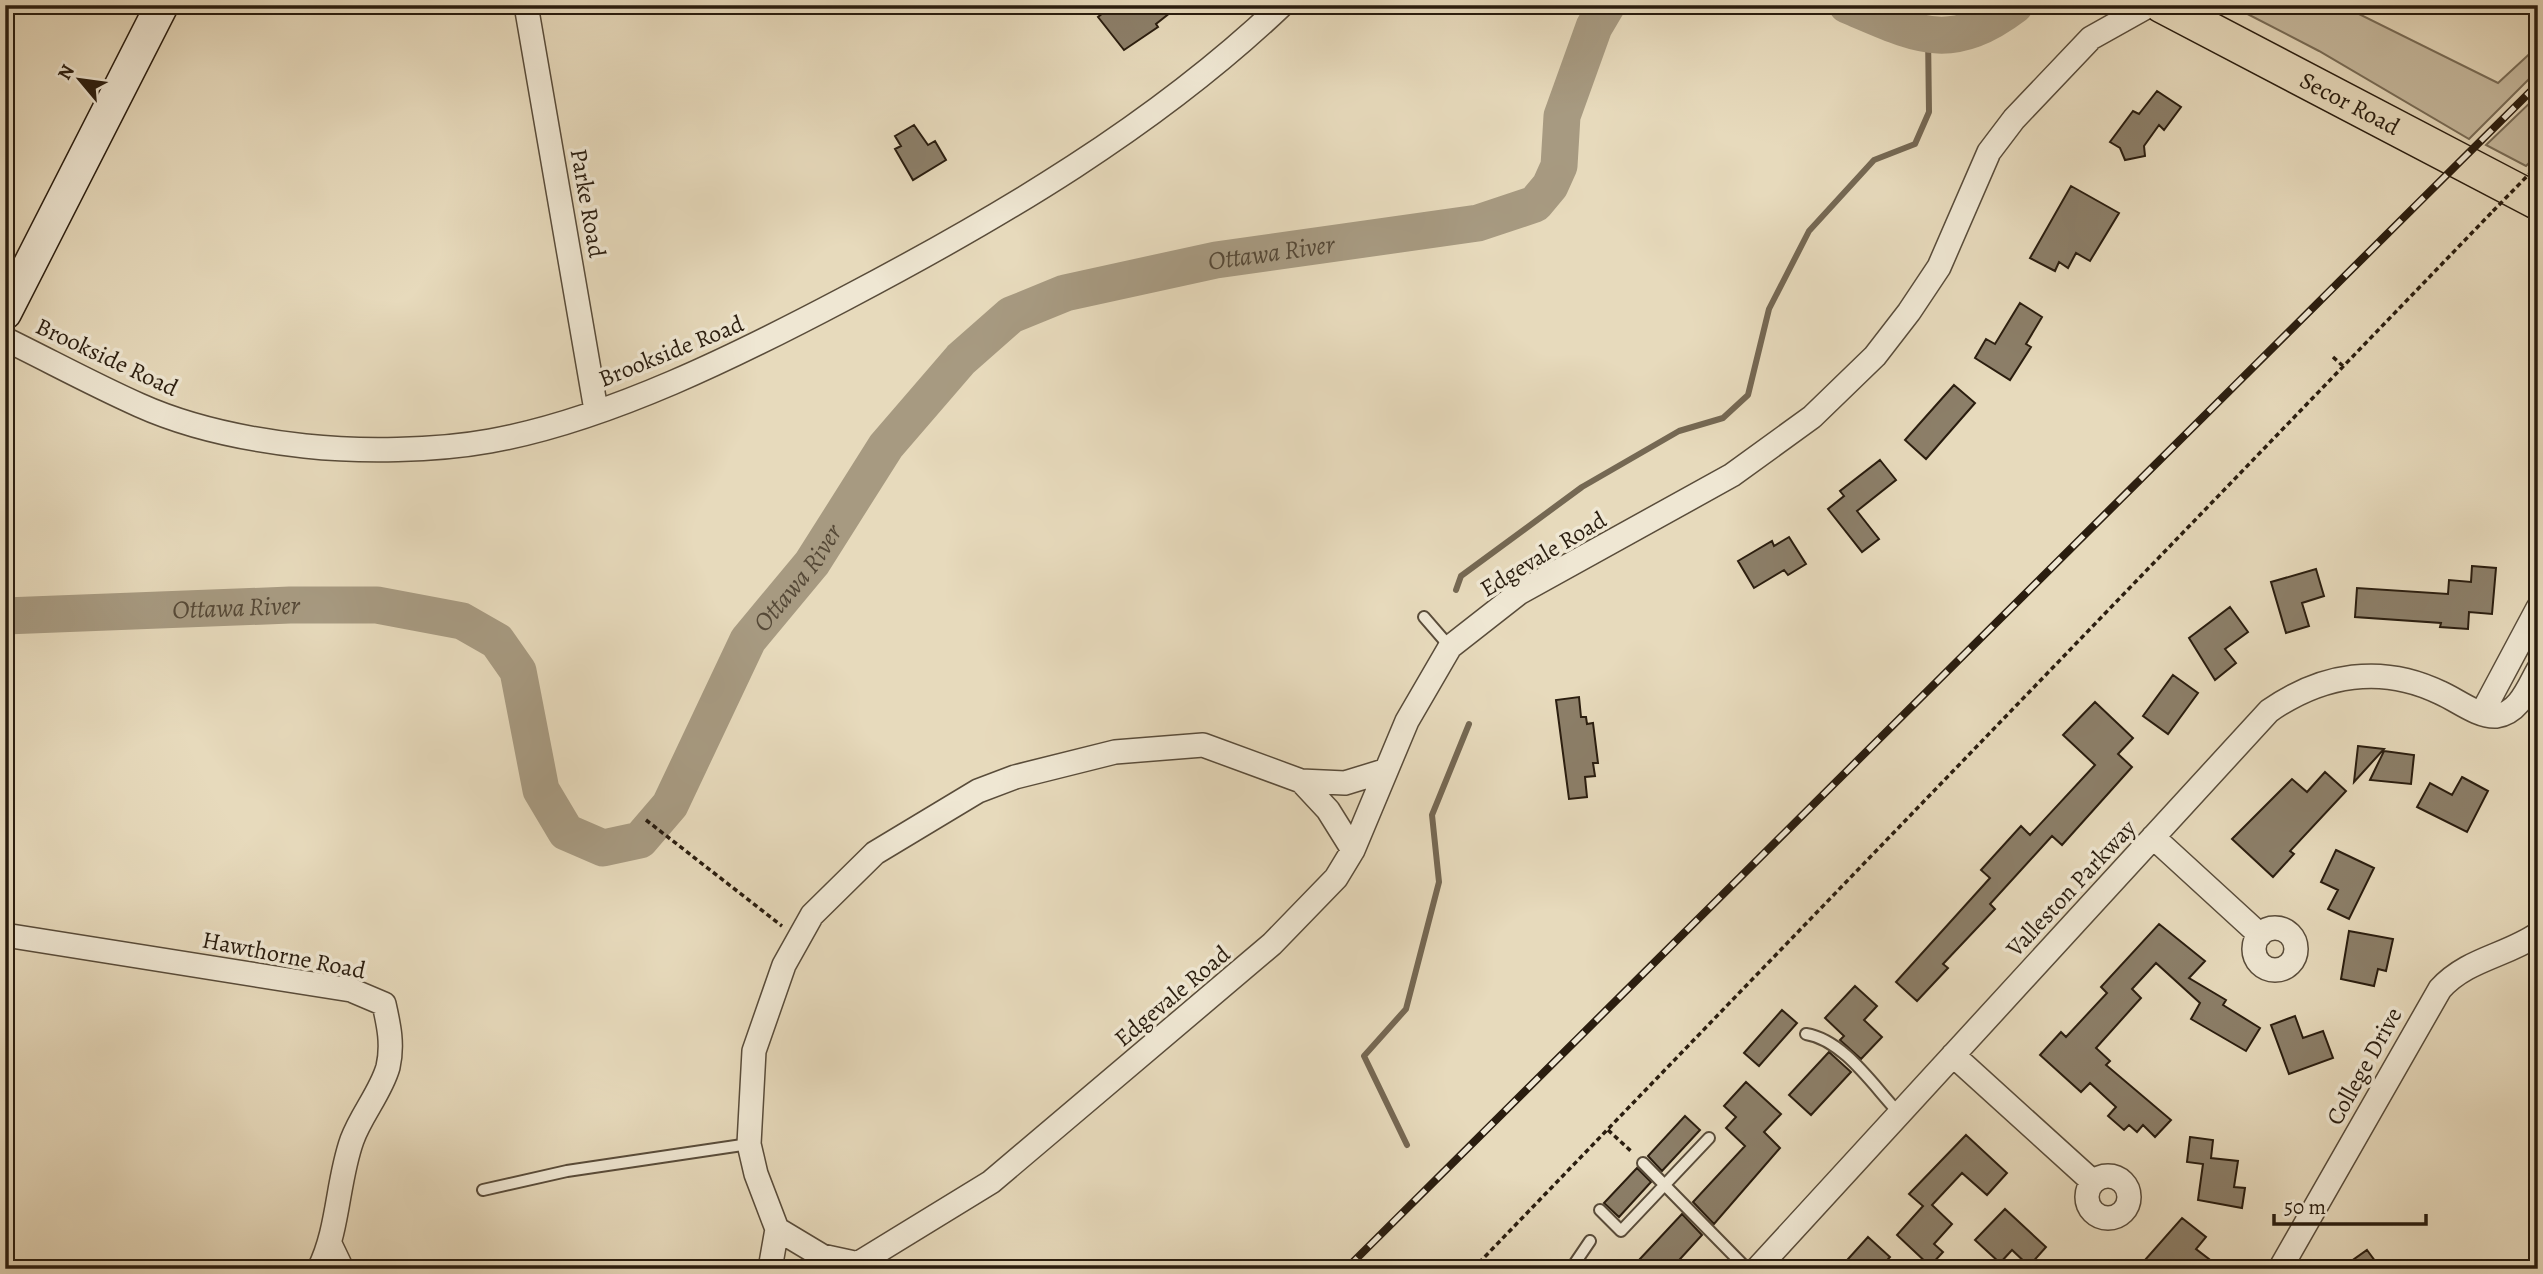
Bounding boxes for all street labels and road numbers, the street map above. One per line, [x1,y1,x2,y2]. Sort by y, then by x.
street label: Secor Road [2294,64,2405,143]
street label: Parke Road [563,146,613,260]
street label: Brookside Road [594,307,748,395]
street label: Brookside Road [31,310,183,404]
street label: Edgevale Road [1474,504,1612,604]
street label: Valleston Parkway [1998,812,2143,964]
street label: Hawthorne Road [200,923,369,987]
street label: Edgevale Road [1107,938,1237,1054]
street label: College Drive [2318,1001,2410,1131]

